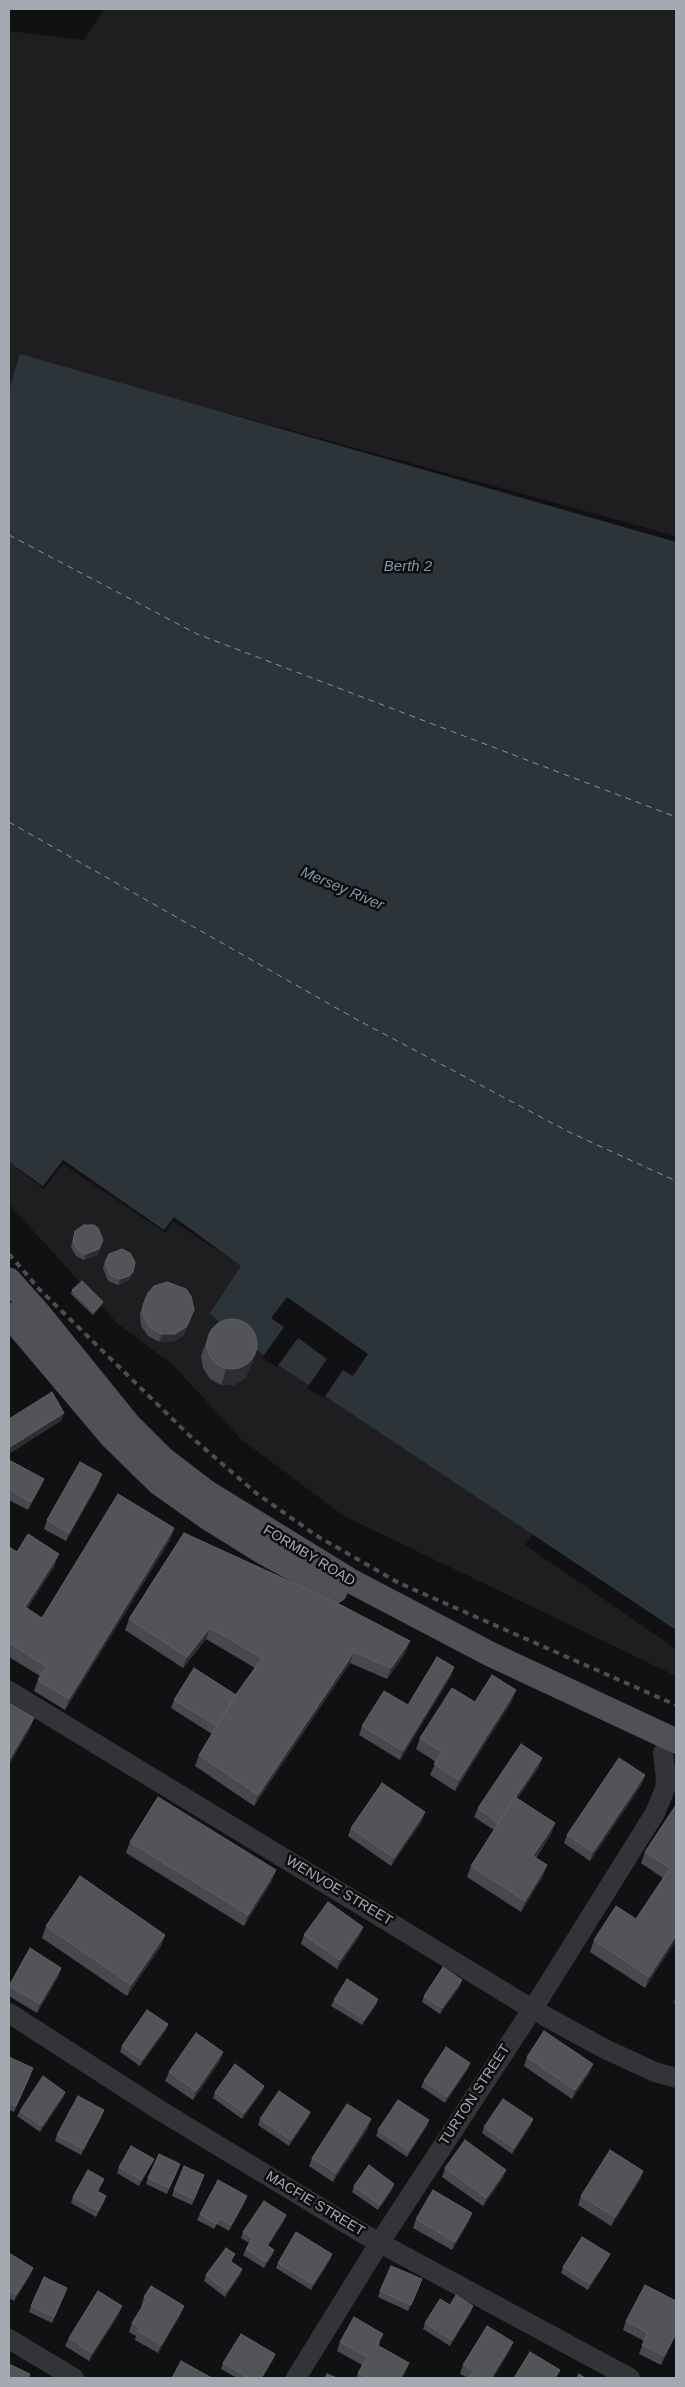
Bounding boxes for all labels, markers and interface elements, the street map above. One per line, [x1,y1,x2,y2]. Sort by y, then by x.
water label: Berth 2 [384,558,432,576]
water label: Mersey River [298,863,386,915]
street label: FORMBY ROAD [260,1522,358,1590]
street label: WENVOE STREET [283,1853,395,1929]
street label: TURTON STREET [436,2041,514,2149]
street label: MACFIE STREET [263,2168,367,2240]

